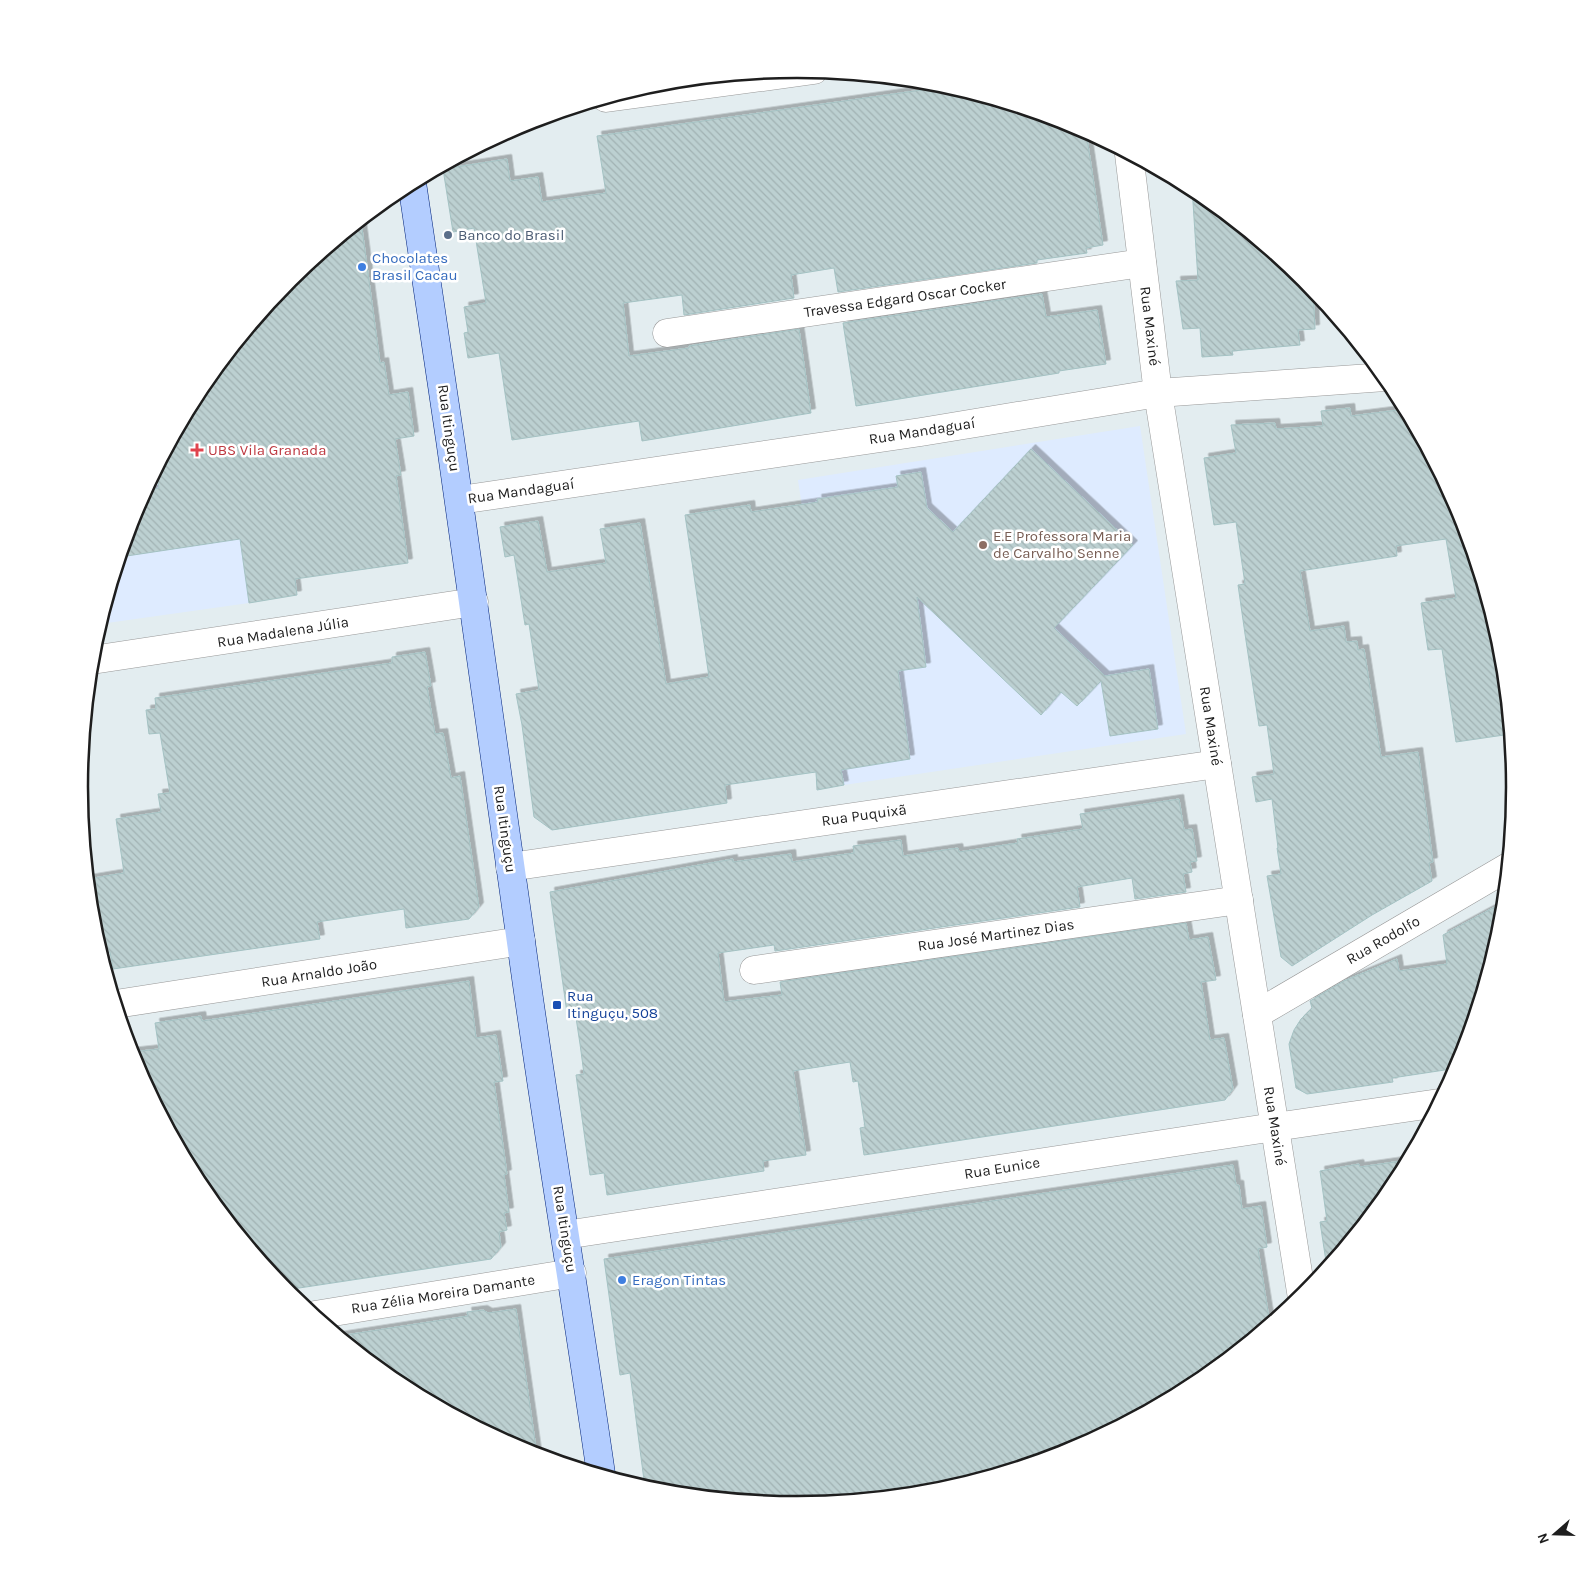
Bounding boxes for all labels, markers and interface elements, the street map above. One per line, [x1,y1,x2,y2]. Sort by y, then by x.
place label: Banco do Brasil [458,226,564,244]
marker: Banco do Brasil [442,229,454,241]
place label: Chocolates Brasil Cacau [372,249,458,284]
marker: Chocolates Brasil Cacau [356,261,368,273]
street label: Travessa Edgard Oscar Cocker [803,275,1008,321]
street label: Rua Maxiné [1136,285,1164,367]
street label: Rua Itinguçu [434,383,464,473]
street label: Rua Mandaguaí [867,414,977,448]
place label: UBS Vila Granada [208,441,326,459]
marker: UBS Vila Granada [190,443,204,457]
street label: Rua Mandaguaí [467,475,576,507]
place label: E.E Professora Maria de Carvalho Senne [993,527,1131,562]
marker: E.E Professora Maria de Carvalho Senne [977,539,989,551]
street label: Rua Madalena Júlia [216,613,350,651]
street label: Rua Maxiné [1196,685,1226,767]
street label: Rua Itinguçu [490,784,520,874]
street label: Rua Puquixã [820,800,908,830]
street label: Rua Rodolfo [1343,912,1423,968]
street label: Rua José Martinez Dias [917,915,1075,955]
street label: Rua Arnaldo João [260,955,378,991]
place label: Rua Itinguçu, 508 [567,987,658,1022]
marker: Rua Itinguçu, 508 [551,999,563,1011]
street label: Rua Maxiné [1260,1085,1290,1167]
street label: Rua Eunice [963,1153,1041,1183]
street label: Rua Itinguçu [549,1184,581,1274]
street label: Rua Zélia Moreira Damante [350,1271,536,1317]
place label: Eragon Tintas [632,1271,726,1289]
marker: Eragon Tintas [616,1274,628,1286]
north arrow [1530,1509,1580,1559]
text: N [1534,1531,1553,1546]

